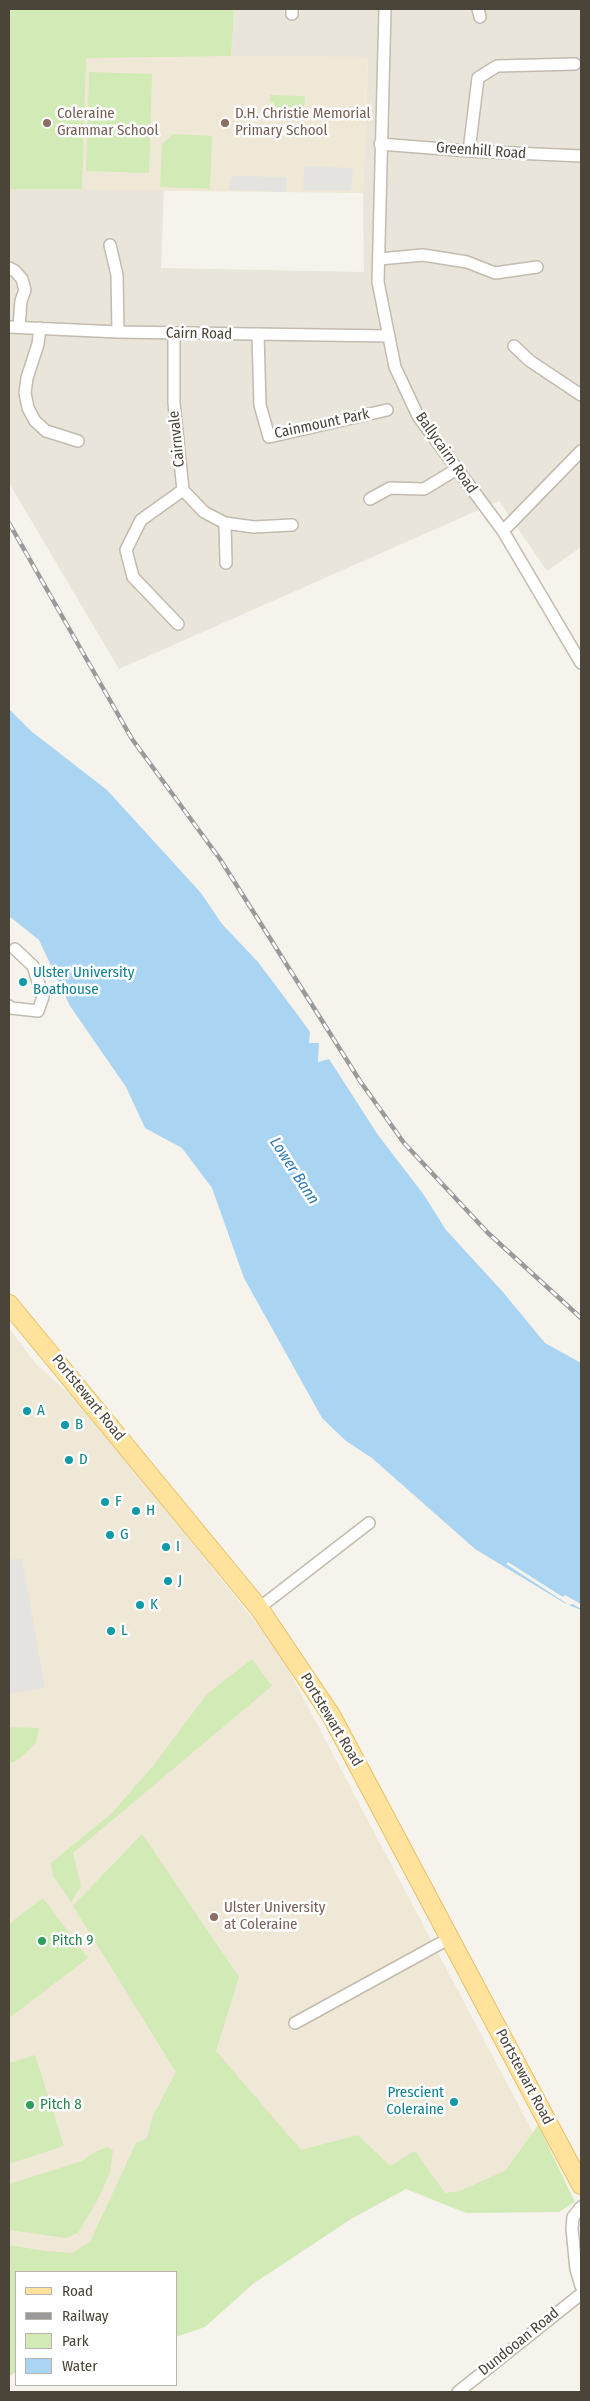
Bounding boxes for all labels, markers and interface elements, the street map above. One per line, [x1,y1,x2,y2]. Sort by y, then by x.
place label: Coleraine Grammar School [57,105,158,140]
place label: D.H. Christie Memorial Primary School [235,105,370,140]
marker: Coleraine Grammar School [41,117,53,129]
marker: D.H. Christie Memorial Primary School [219,117,231,129]
street label: Greenhill Road [435,139,527,163]
street label: Cairn Road [166,324,232,344]
street label: Cainmount Park [273,405,371,443]
street label: Ballycairn Road [411,409,481,497]
street label: Cairnvale [165,410,189,468]
place label: Ulster University Boathouse [33,964,134,999]
marker: Ulster University Boathouse [17,976,29,988]
water label: Lower Bann [265,1134,323,1208]
street label: Portstewart Road [48,1351,128,1445]
place label: A [37,1402,45,1420]
marker: A [21,1405,33,1417]
place label: B [75,1416,83,1434]
marker: B [59,1419,71,1431]
place label: D [79,1451,88,1469]
marker: D [63,1454,75,1466]
place label: F [115,1493,122,1511]
marker: F [99,1496,111,1508]
place label: H [146,1502,155,1520]
marker: H [130,1505,142,1517]
place label: G [120,1526,129,1544]
marker: G [104,1529,116,1541]
place label: I [176,1538,180,1556]
marker: I [160,1541,172,1553]
place label: J [178,1572,182,1590]
marker: J [162,1575,174,1587]
place label: K [150,1596,158,1614]
marker: K [134,1599,146,1611]
place label: L [121,1622,128,1640]
marker: L [105,1625,117,1637]
street label: Portstewart Road [296,1670,366,1770]
place label: Ulster University at Coleraine [224,1899,325,1934]
marker: Ulster University at Coleraine [208,1911,220,1923]
place label: Pitch 9 [52,1932,93,1950]
marker: Pitch 9 [36,1935,48,1947]
street label: Portstewart Road [491,2026,557,2128]
place label: Prescient Coleraine [386,2084,444,2119]
place label: Pitch 8 [40,2096,82,2114]
marker: Prescient Coleraine [448,2096,460,2108]
marker: Pitch 8 [24,2099,36,2111]
legend [15,2271,178,2386]
text: Road [62,2282,93,2300]
street label: Dundooan Road [475,2304,563,2380]
text: Railway [62,2307,109,2325]
text: Park [62,2332,89,2350]
text: Water [62,2357,97,2375]

